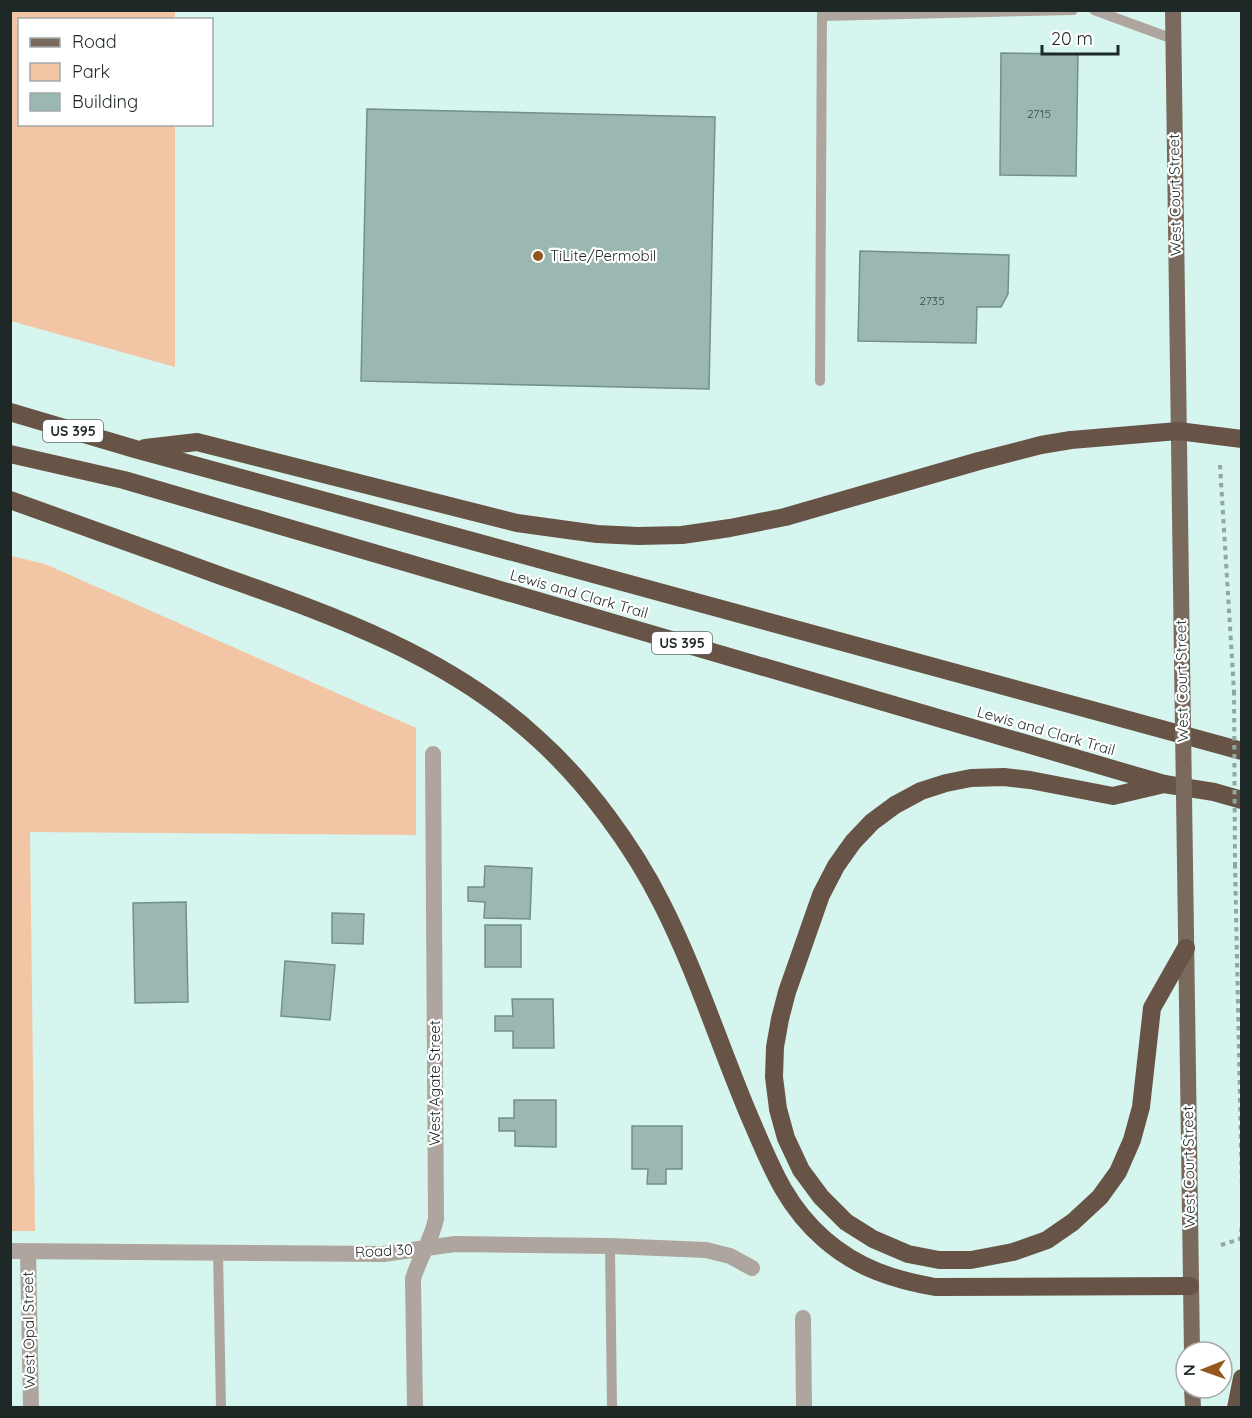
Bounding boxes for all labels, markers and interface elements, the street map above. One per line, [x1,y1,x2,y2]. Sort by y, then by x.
legend [18,18,213,126]
scale bar [1042,18,1118,56]
text: 20 m [1051,27,1093,50]
text: Road [72,30,117,53]
text: Park [72,60,110,83]
text: Building [72,90,138,113]
house number: 2715 [1027,106,1051,121]
street label: West Court Street [1164,134,1185,256]
place label: TiLite/Permobil [550,246,656,265]
marker: TiLite/Permobil [531,249,545,263]
house number: 2735 [919,293,945,308]
road number: US 395 [43,420,103,442]
street label: Lewis and Clark Trail [508,565,650,622]
street label: West Court Street [1171,620,1192,742]
road number: US 395 [652,632,712,654]
street label: Lewis and Clark Trail [975,702,1117,759]
street label: West Agate Street [425,1020,444,1146]
street label: West Court Street [1178,1106,1199,1228]
street label: Road 30 [354,1239,414,1262]
street label: West Opal Street [18,1271,39,1389]
north arrow [1174,1340,1234,1400]
text: N [1179,1364,1199,1376]

